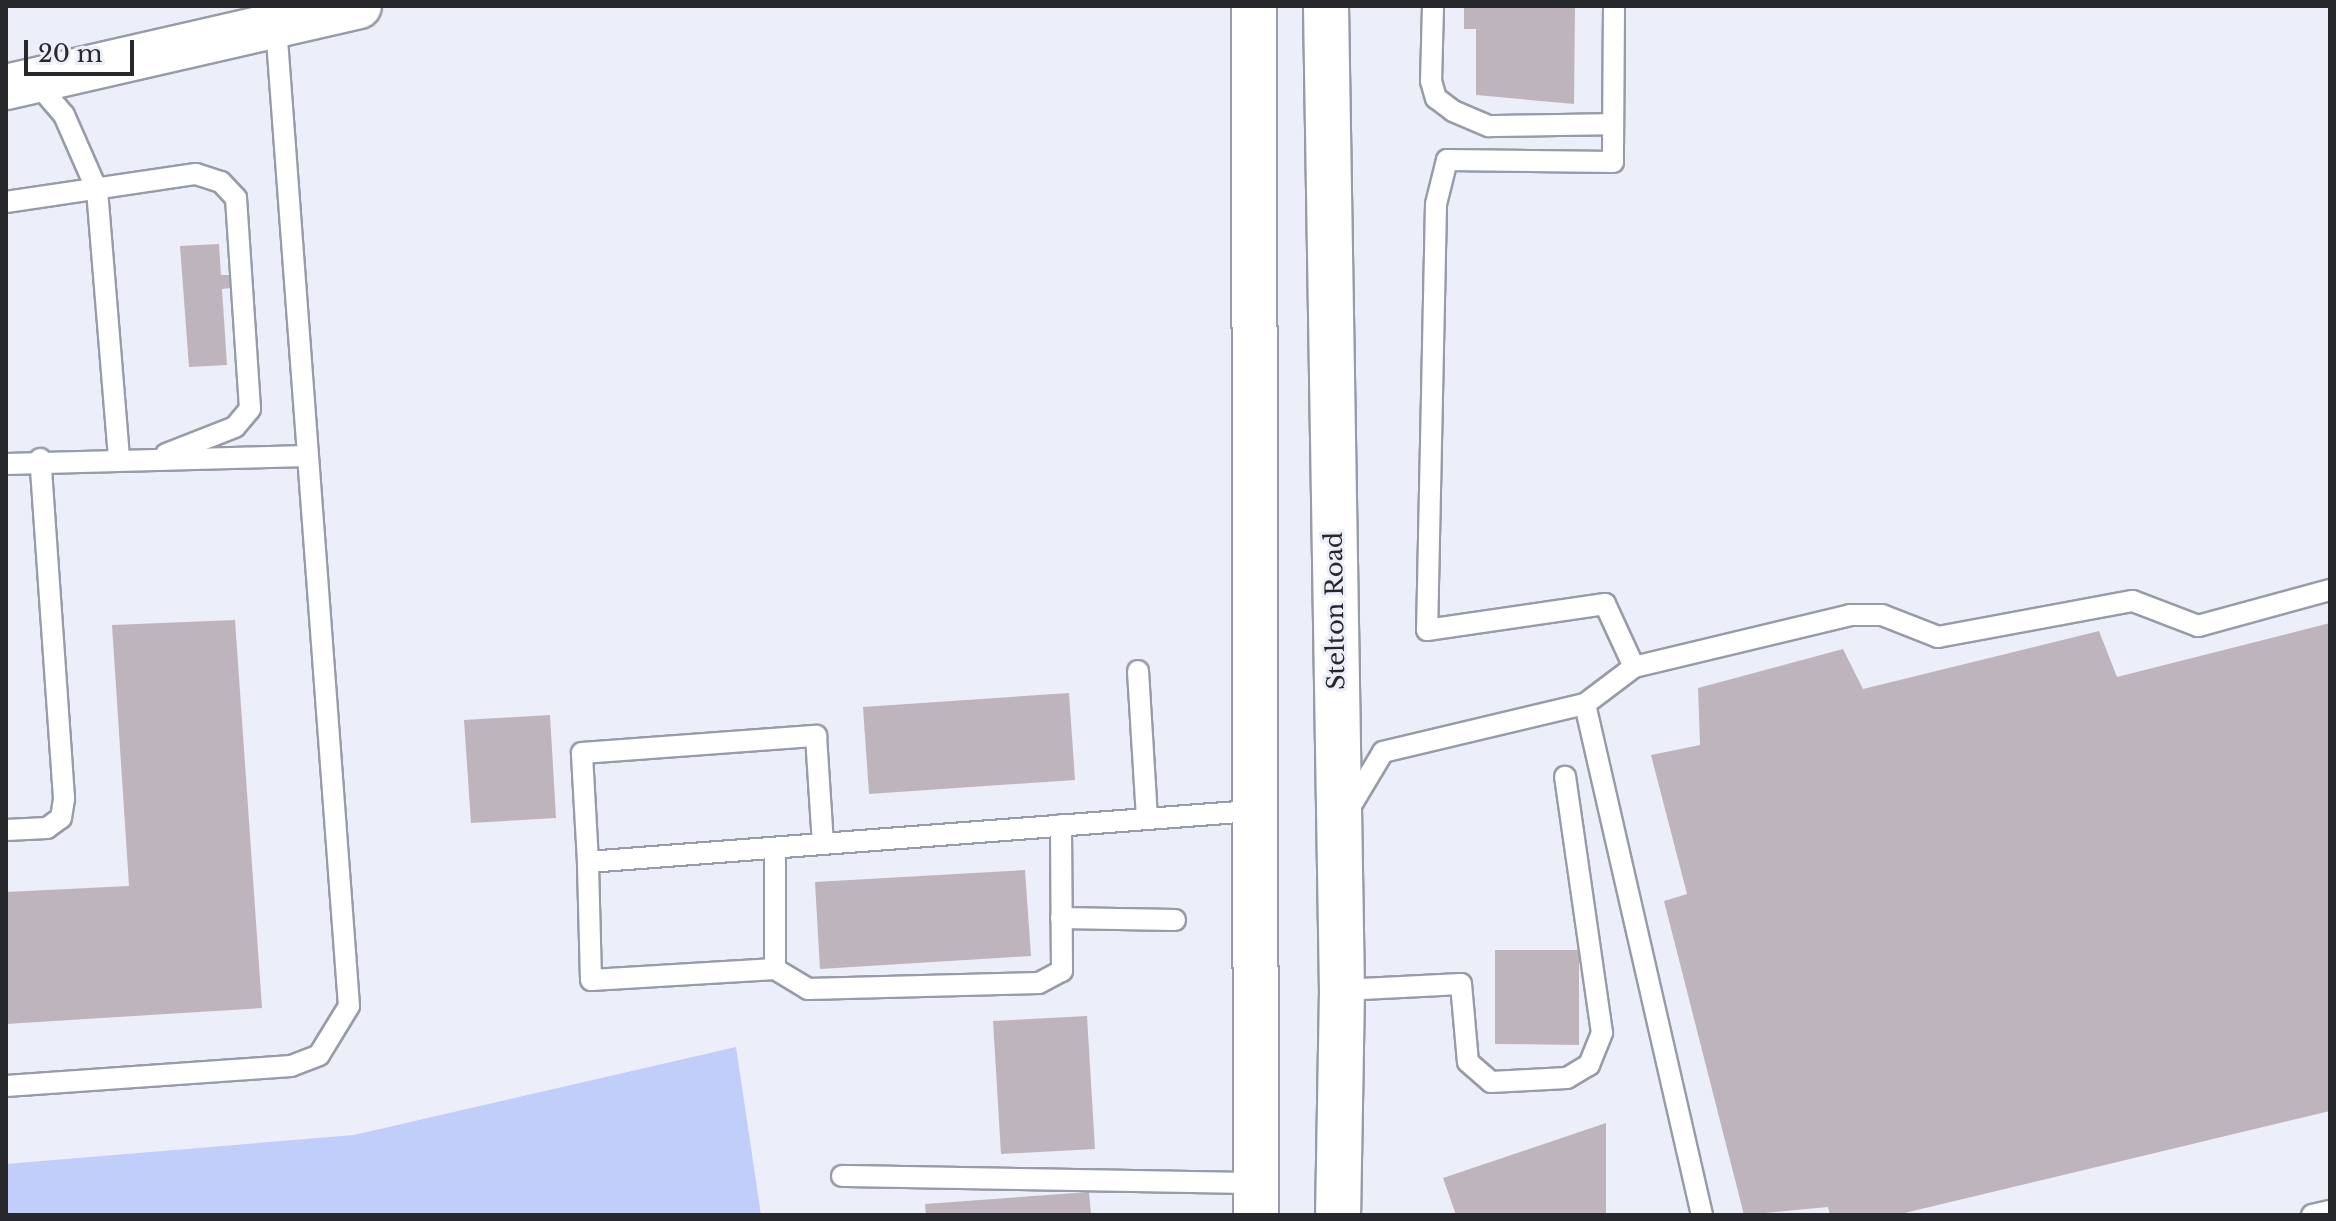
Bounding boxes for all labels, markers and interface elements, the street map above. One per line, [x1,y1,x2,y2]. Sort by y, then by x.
scale bar [28,24,138,74]
text: 20 m [38,39,103,68]
street label: Stelton Road [1319,532,1351,690]

